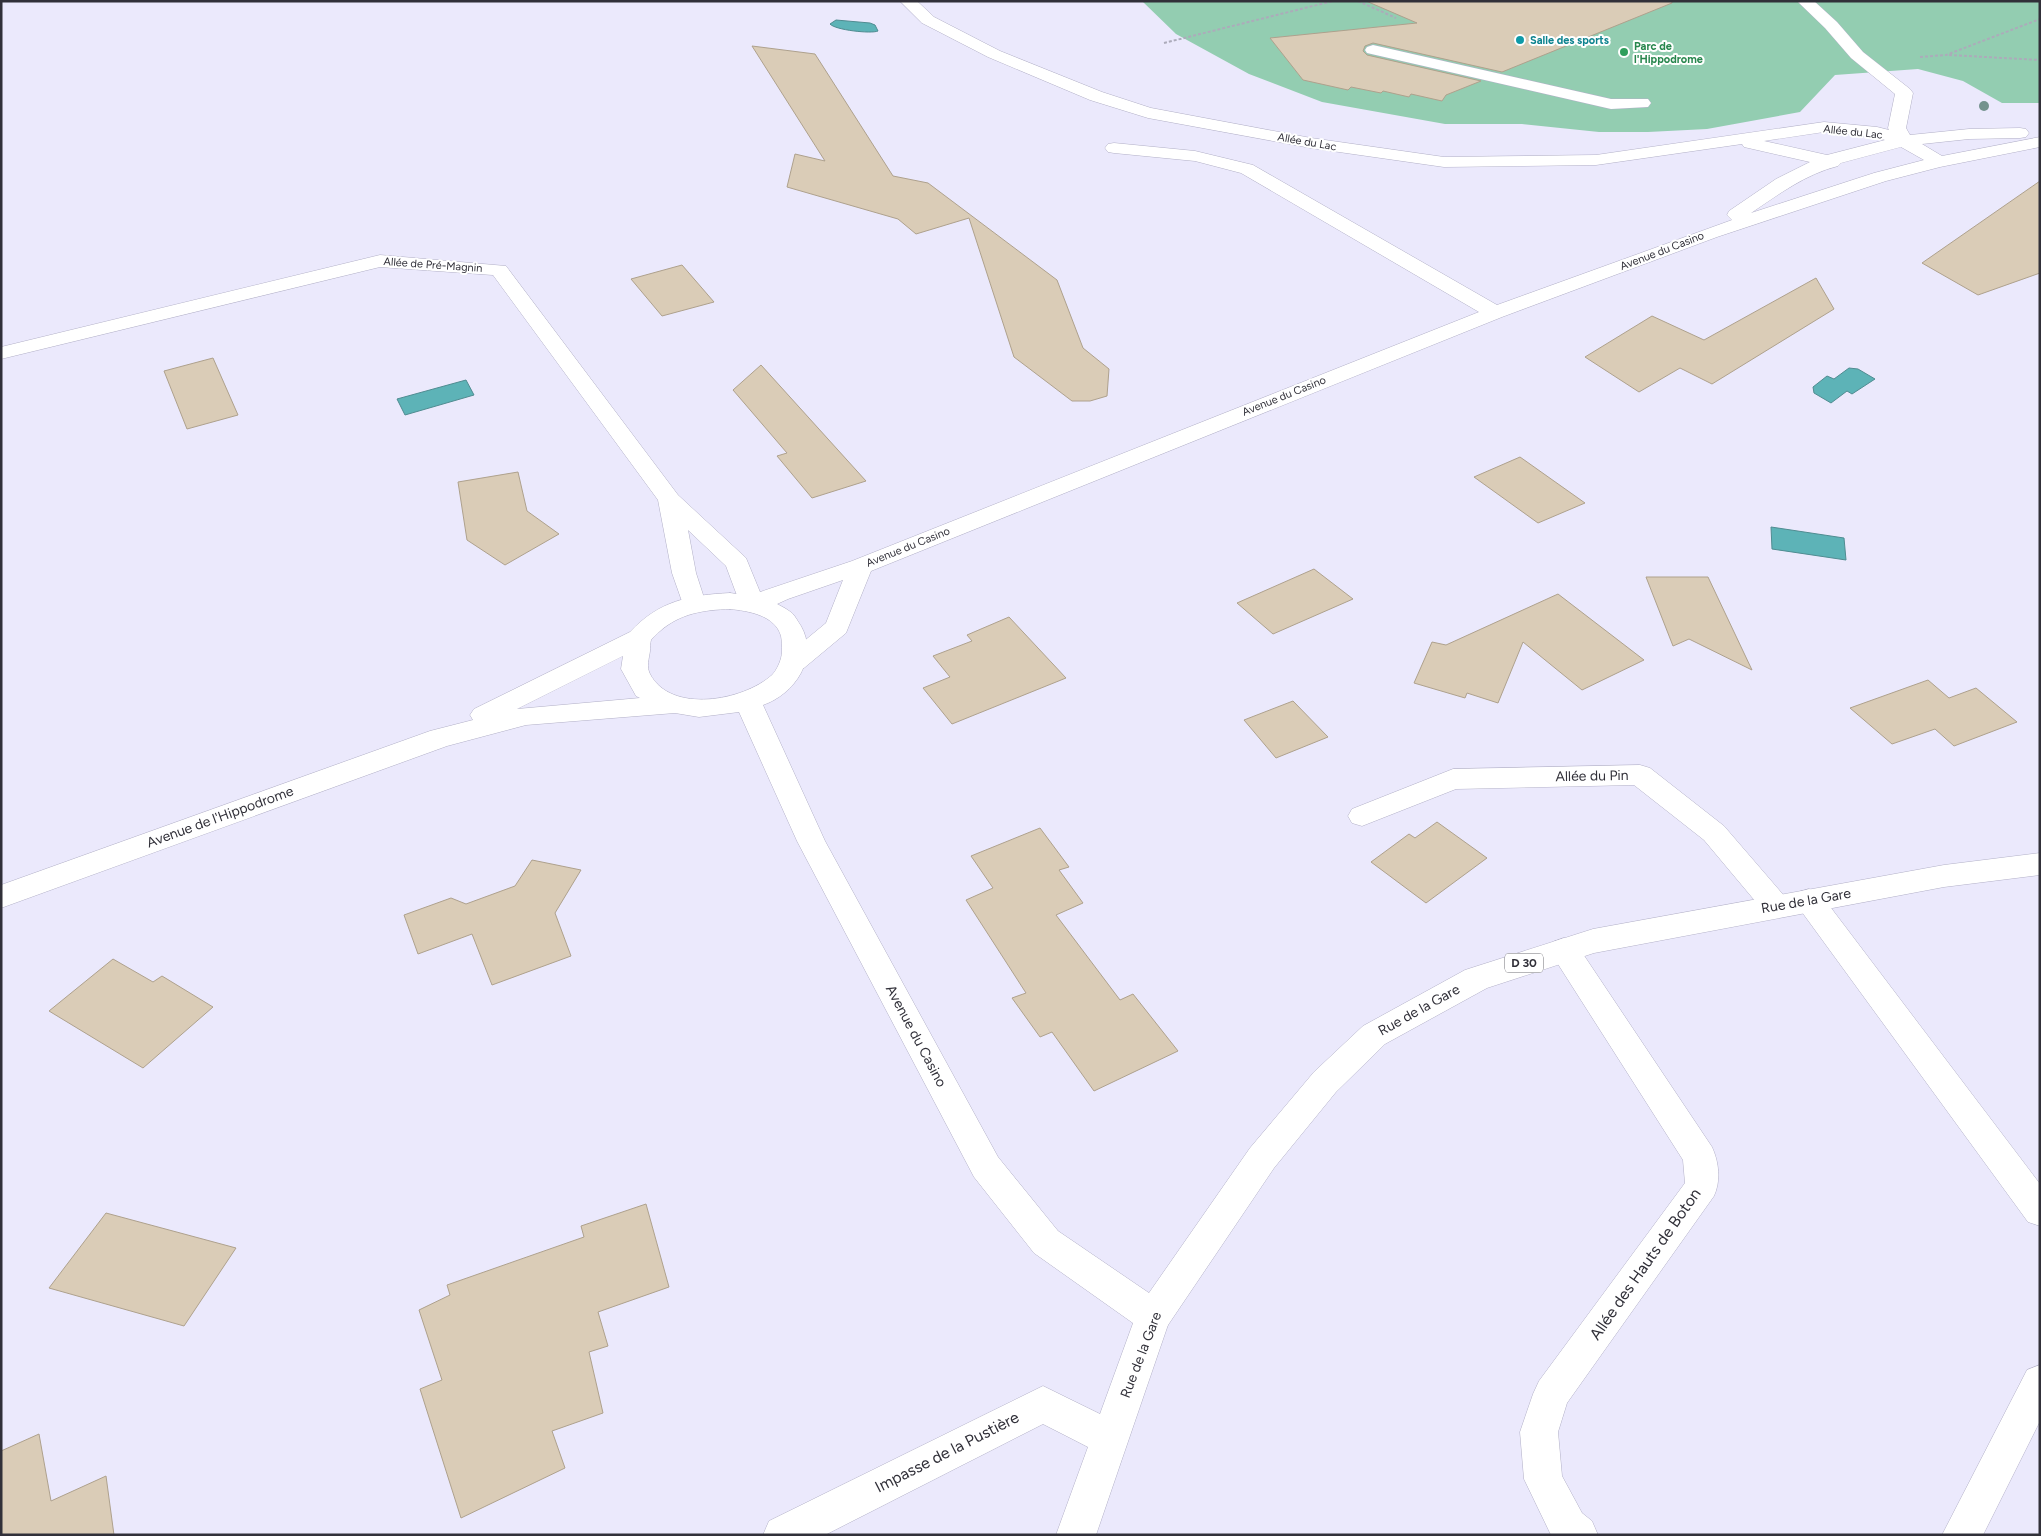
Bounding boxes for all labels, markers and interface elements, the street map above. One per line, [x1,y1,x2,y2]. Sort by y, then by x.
marker: Salle des sports [1514,34,1526,46]
place label: Salle des sports [1530,34,1609,47]
place label: Parc de l'Hippodrome [1634,40,1703,66]
marker: Parc de l'Hippodrome [1618,46,1630,58]
street label: Allée du Lac [1823,122,1883,142]
street label: Allée du Lac [1277,130,1338,154]
street label: Avenue du Casino [1618,229,1706,273]
street label: Allée de Pré-Magnin [383,255,483,275]
street label: Avenue du Casino [1240,373,1328,419]
street label: Avenue du Casino [864,524,952,570]
street label: Allée du Pin [1555,767,1629,785]
street label: Avenue de l'Hippodrome [144,782,296,851]
street label: Rue de la Gare [1760,885,1853,917]
road number: D 30 [1505,954,1543,972]
street label: Rue de la Gare [1375,980,1463,1039]
street label: Avenue du Casino [882,982,950,1090]
street label: Allée des Hauts de Boton [1585,1184,1705,1343]
street label: Rue de la Gare [1117,1309,1165,1400]
street label: Impasse de la Pustière [872,1407,1022,1497]

